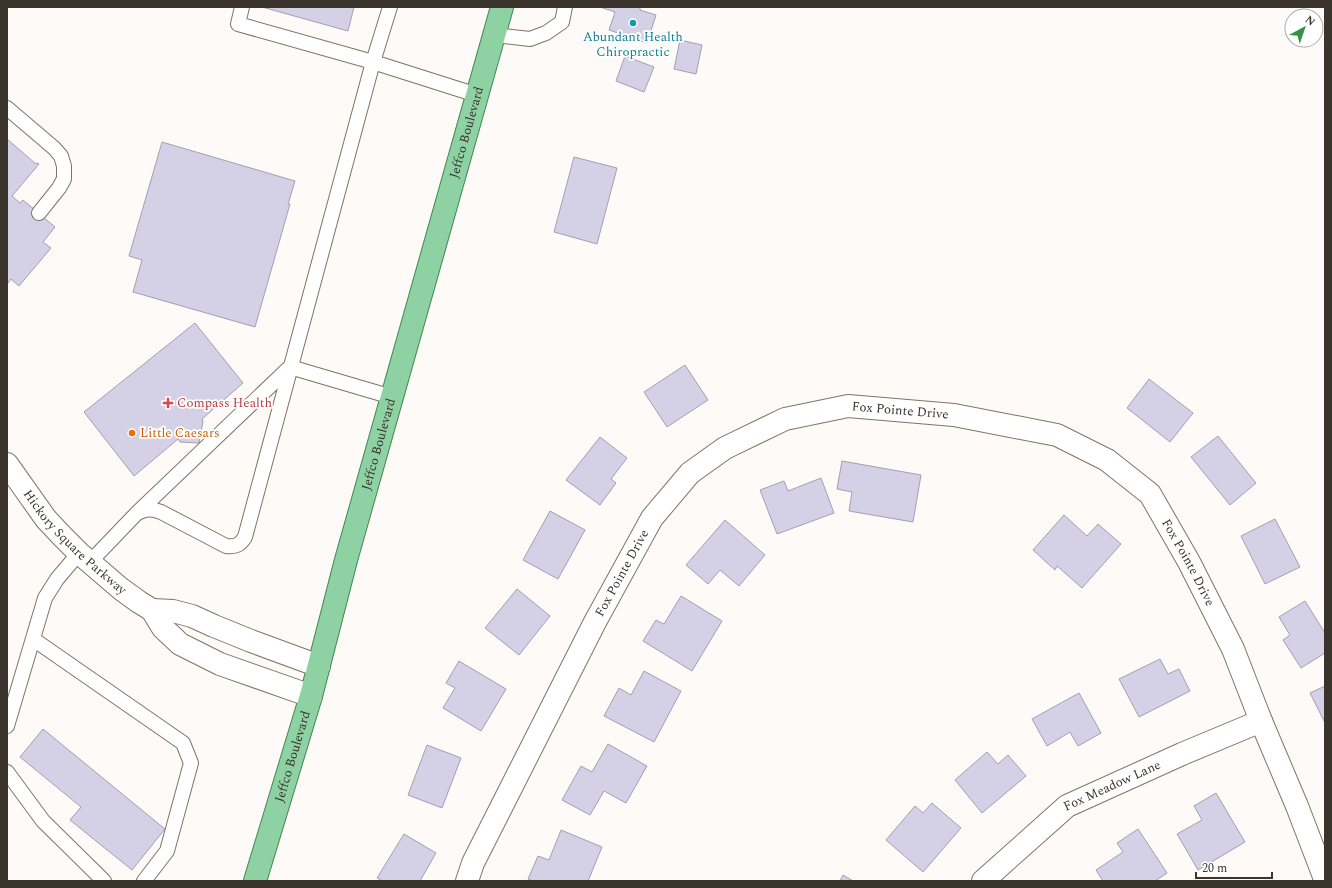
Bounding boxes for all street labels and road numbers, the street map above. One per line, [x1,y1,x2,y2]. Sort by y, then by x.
street label: Jeffco Boulevard [444,84,489,181]
street label: Jeffco Boulevard [356,396,401,493]
street label: Fox Pointe Drive [851,396,949,425]
street label: Hickory Square Parkway [18,485,131,600]
street label: Fox Pointe Drive [1156,515,1220,610]
street label: Fox Pointe Drive [590,526,654,620]
street label: Jeffco Boulevard [269,708,316,805]
street label: Fox Meadow Lane [1060,755,1164,816]

